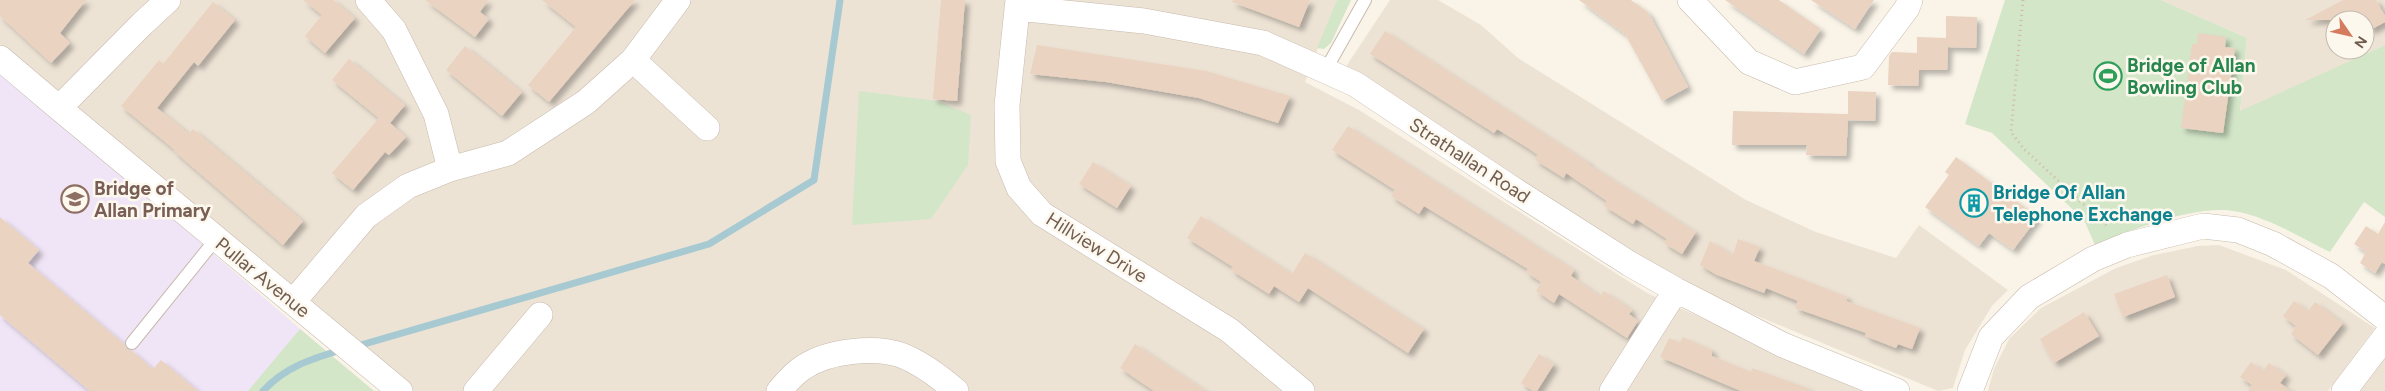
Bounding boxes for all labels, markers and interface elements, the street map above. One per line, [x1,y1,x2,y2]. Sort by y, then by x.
north arrow [2325,10,2375,60]
text: N [2350,33,2370,51]
place label: Bridge of Allan Bowling Club [2127,54,2255,99]
sports icon: Bridge of Allan Bowling Club [2093,61,2123,91]
street label: Strathallan Road [1405,113,1535,208]
place label: Bridge of Allan Primary [94,177,211,222]
place label: Bridge Of Allan Telephone Exchange [1993,181,2173,226]
school or university icon: Bridge of Allan Primary [60,184,90,214]
building icon: Bridge Of Allan Telephone Exchange [1959,188,1989,218]
street label: Hillview Drive [1042,207,1152,288]
street label: Pullar Avenue [211,232,315,322]

